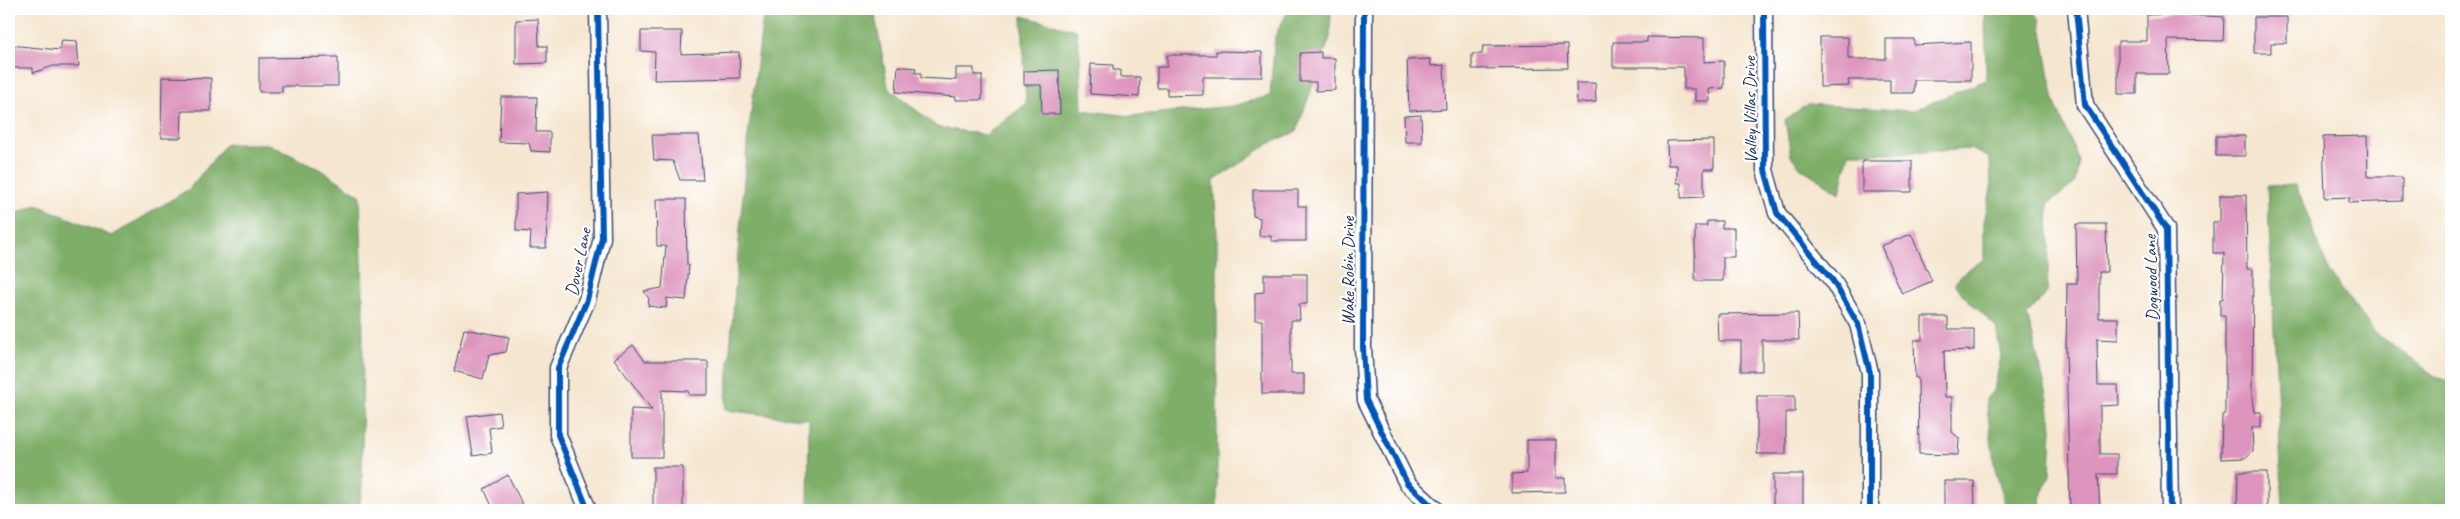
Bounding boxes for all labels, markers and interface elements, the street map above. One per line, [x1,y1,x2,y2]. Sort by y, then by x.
street label: Valley Villas Drive [1738,55,1762,164]
street label: Wake Robin Drive [1337,216,1359,325]
street label: Dover Lane [560,225,596,298]
street label: Dogwood Lane [2138,233,2163,321]

